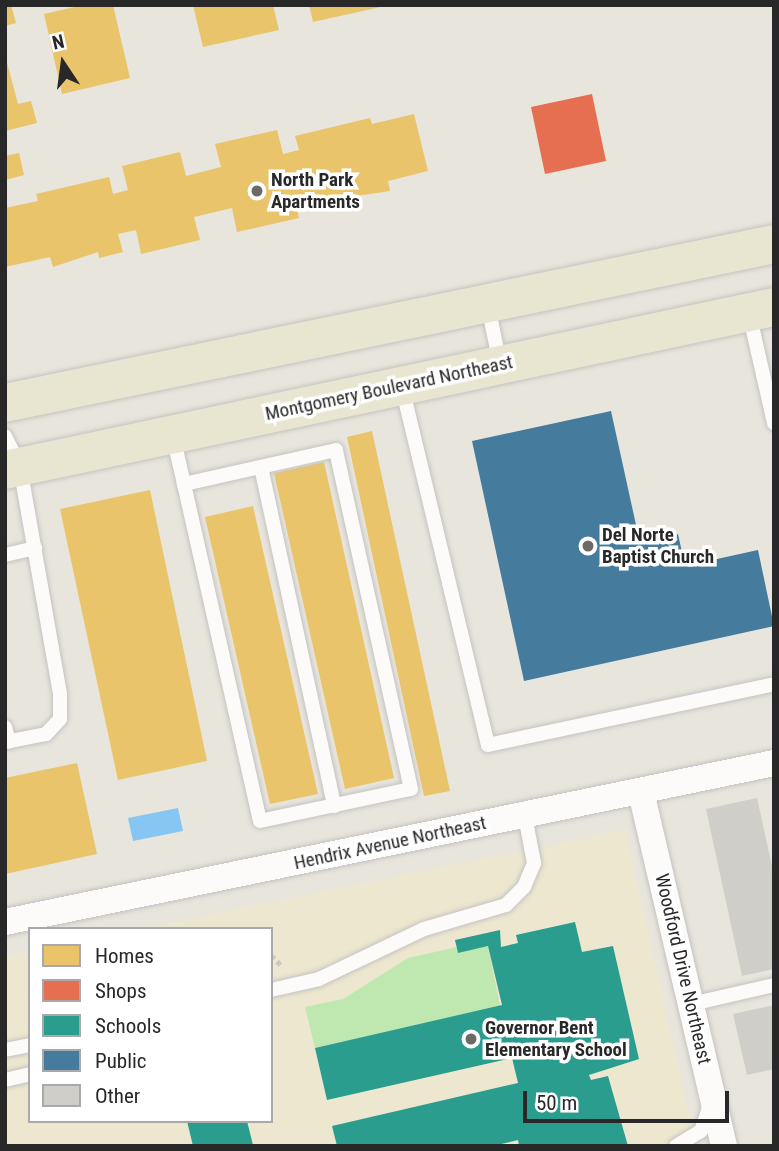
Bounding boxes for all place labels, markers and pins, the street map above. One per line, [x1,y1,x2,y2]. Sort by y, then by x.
place label: North Park Apartments [271,169,360,213]
marker: North Park Apartments [249,183,265,199]
place label: Del Norte Baptist Church [602,524,714,568]
marker: Del Norte Baptist Church [580,538,596,554]
place label: Governor Bent Elementary School [485,1017,627,1061]
marker: Governor Bent Elementary School [463,1031,479,1047]

